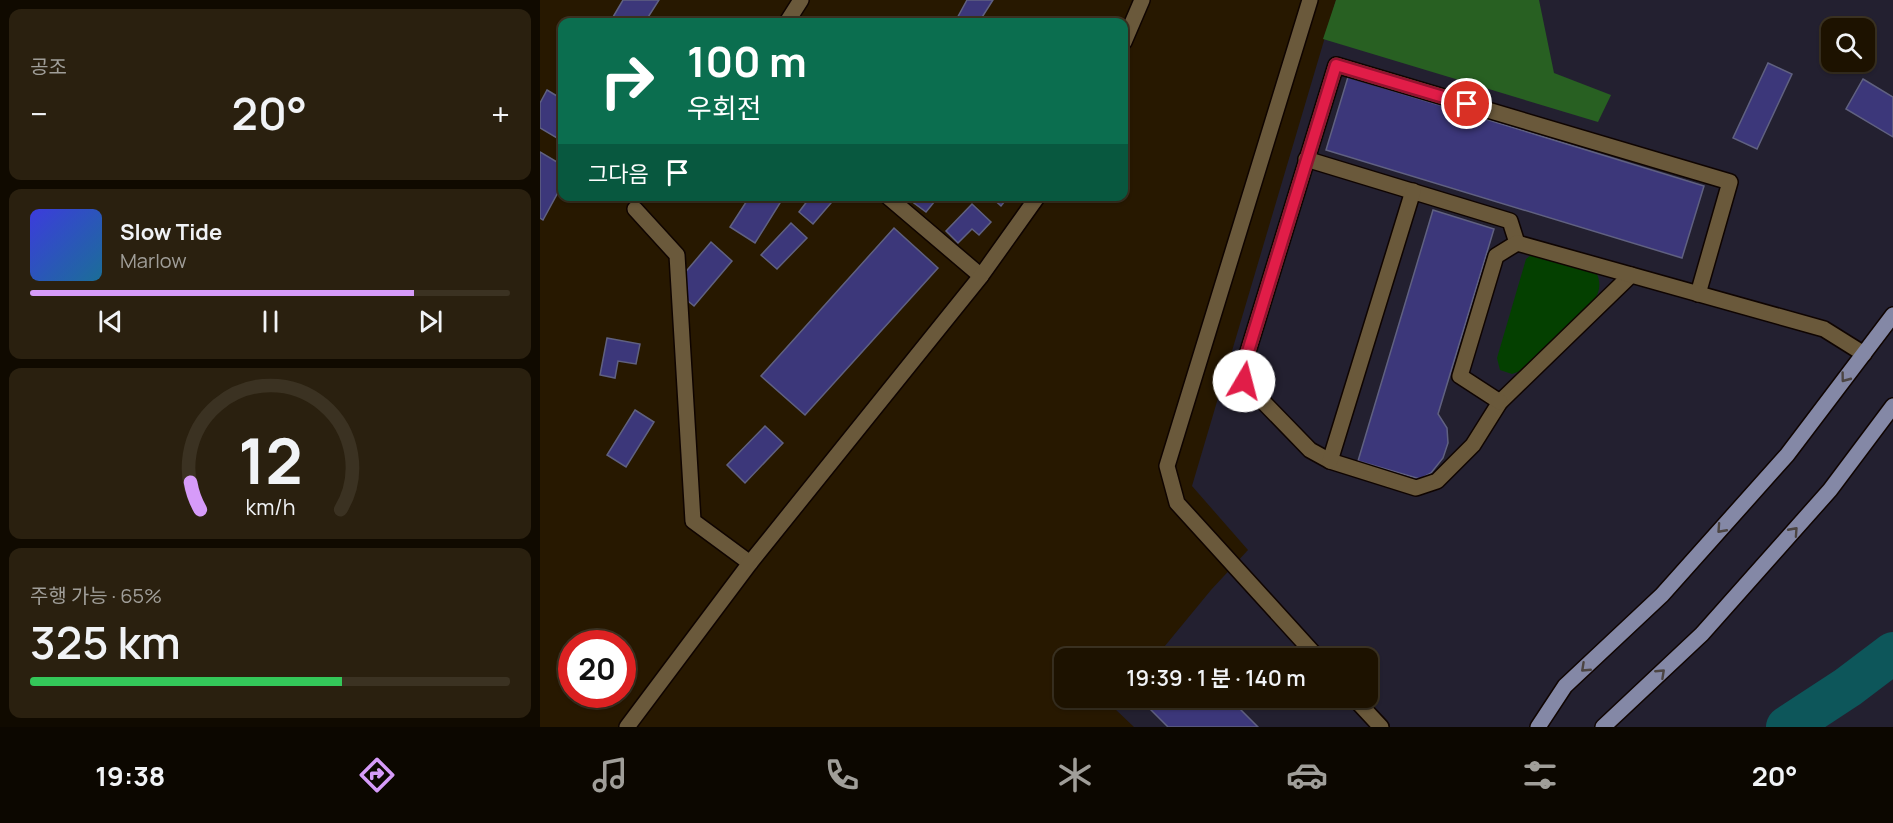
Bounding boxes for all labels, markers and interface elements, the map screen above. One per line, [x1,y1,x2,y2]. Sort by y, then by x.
map controls [1821,18,1875,72]
button: search [1821,18,1875,72]
text: 100 m [687,32,807,90]
icon: right [588,42,666,120]
text: 공조 [30,53,67,80]
pin [1441,78,1492,129]
text: 20° [232,82,307,144]
icon: arrive [1450,87,1483,120]
text: 우회전 [687,89,762,126]
text: − [30,91,48,136]
text: + [491,91,510,136]
icon: arrive [661,156,694,189]
text: 그다음 [588,159,649,189]
text: Slow Tide [120,217,222,247]
text: Marlow [120,247,187,274]
icon: previous [94,305,127,338]
icon: pause [254,305,287,338]
icon: next [414,305,447,338]
position arrow [1212,349,1276,413]
one-way arrow [1841,371,1852,382]
text: 12 [238,417,302,503]
text: km/h [245,493,295,522]
one-way arrow [1717,522,1728,533]
one-way arrow [1787,527,1798,537]
text: 주행 가능 · 65% [30,582,162,609]
text: 325 km [30,611,181,673]
speed limit sign: 20 [558,630,636,708]
one-way arrow [1581,661,1592,672]
text: 19:39 · 1 분 · 140 m [1126,663,1306,693]
one-way arrow [1654,669,1665,680]
icon: directions [356,754,398,796]
icon: music [589,754,631,796]
icon: phone [821,754,863,796]
icon: climate [1054,754,1096,796]
icon: car [1286,754,1328,796]
icon: filters [1519,754,1561,796]
text: 19:38 [95,757,165,794]
text: 20° [1752,757,1798,794]

